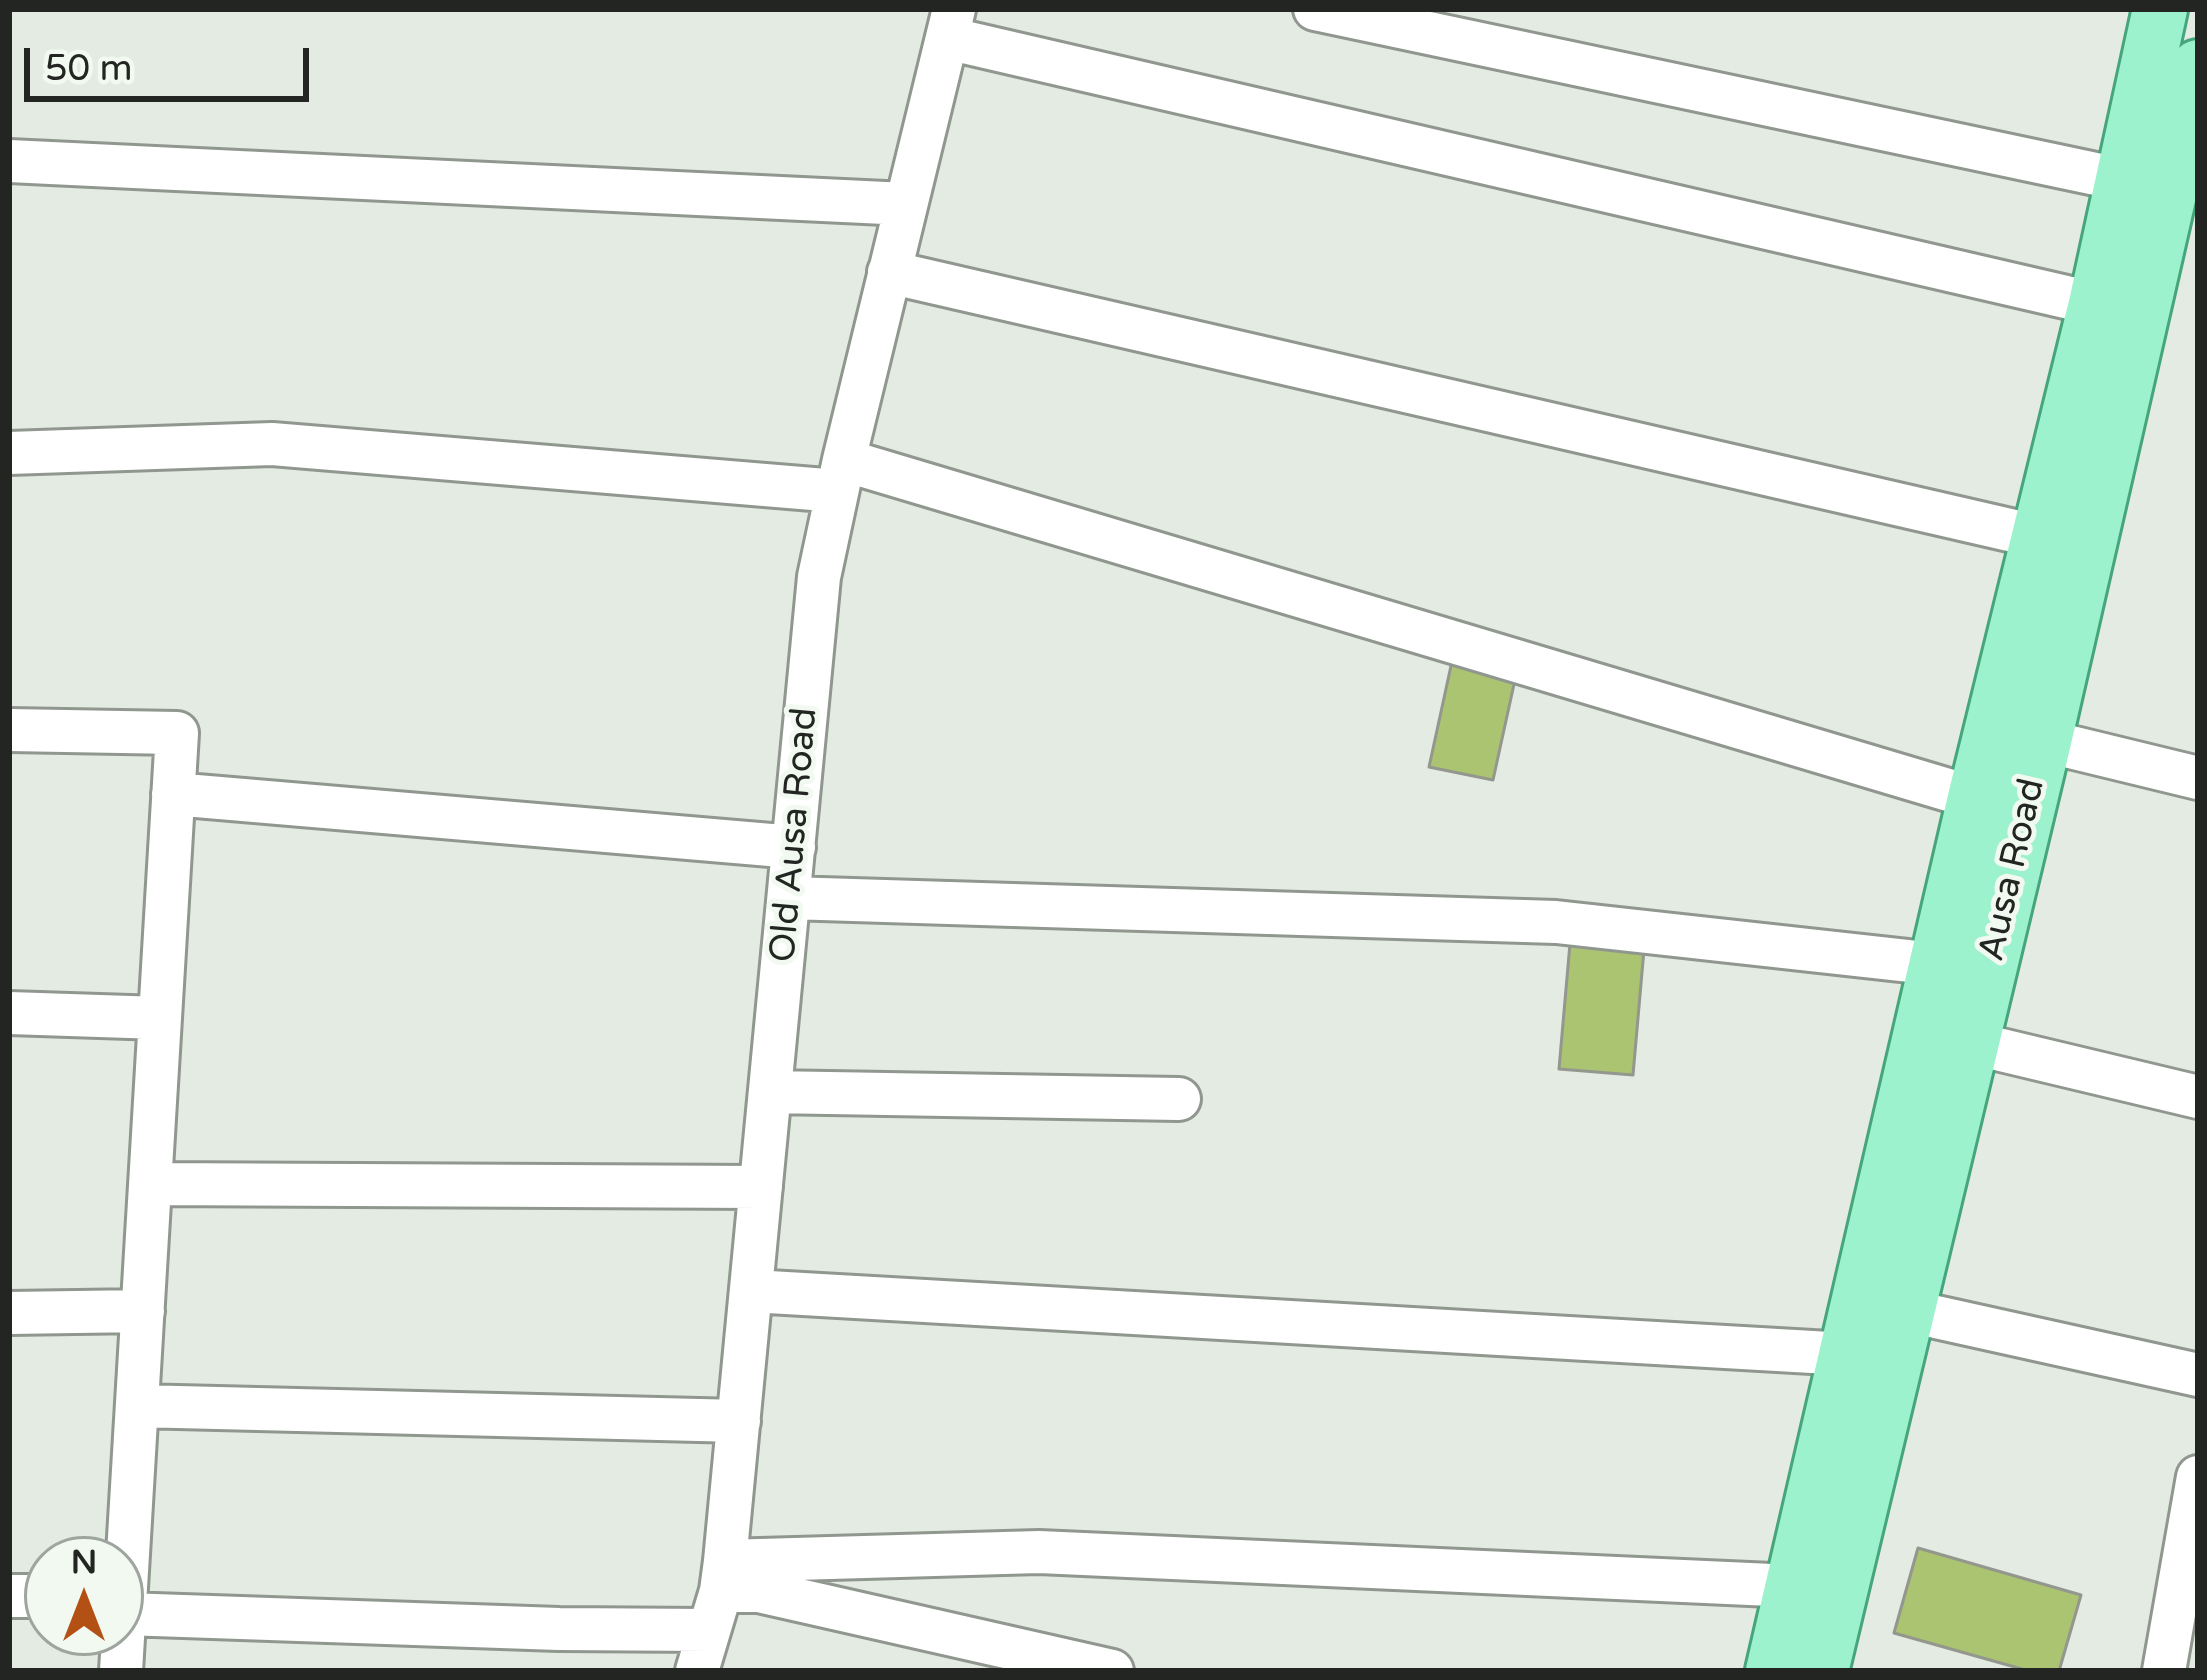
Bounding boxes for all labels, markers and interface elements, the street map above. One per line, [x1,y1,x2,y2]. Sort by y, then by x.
scale bar [30,24,315,98]
text: 50 m [45,47,133,90]
street label: Old Ausa Road [762,706,828,964]
street label: Ausa Road [1971,775,2055,965]
north arrow [24,1536,144,1656]
text: N [71,1543,97,1582]

